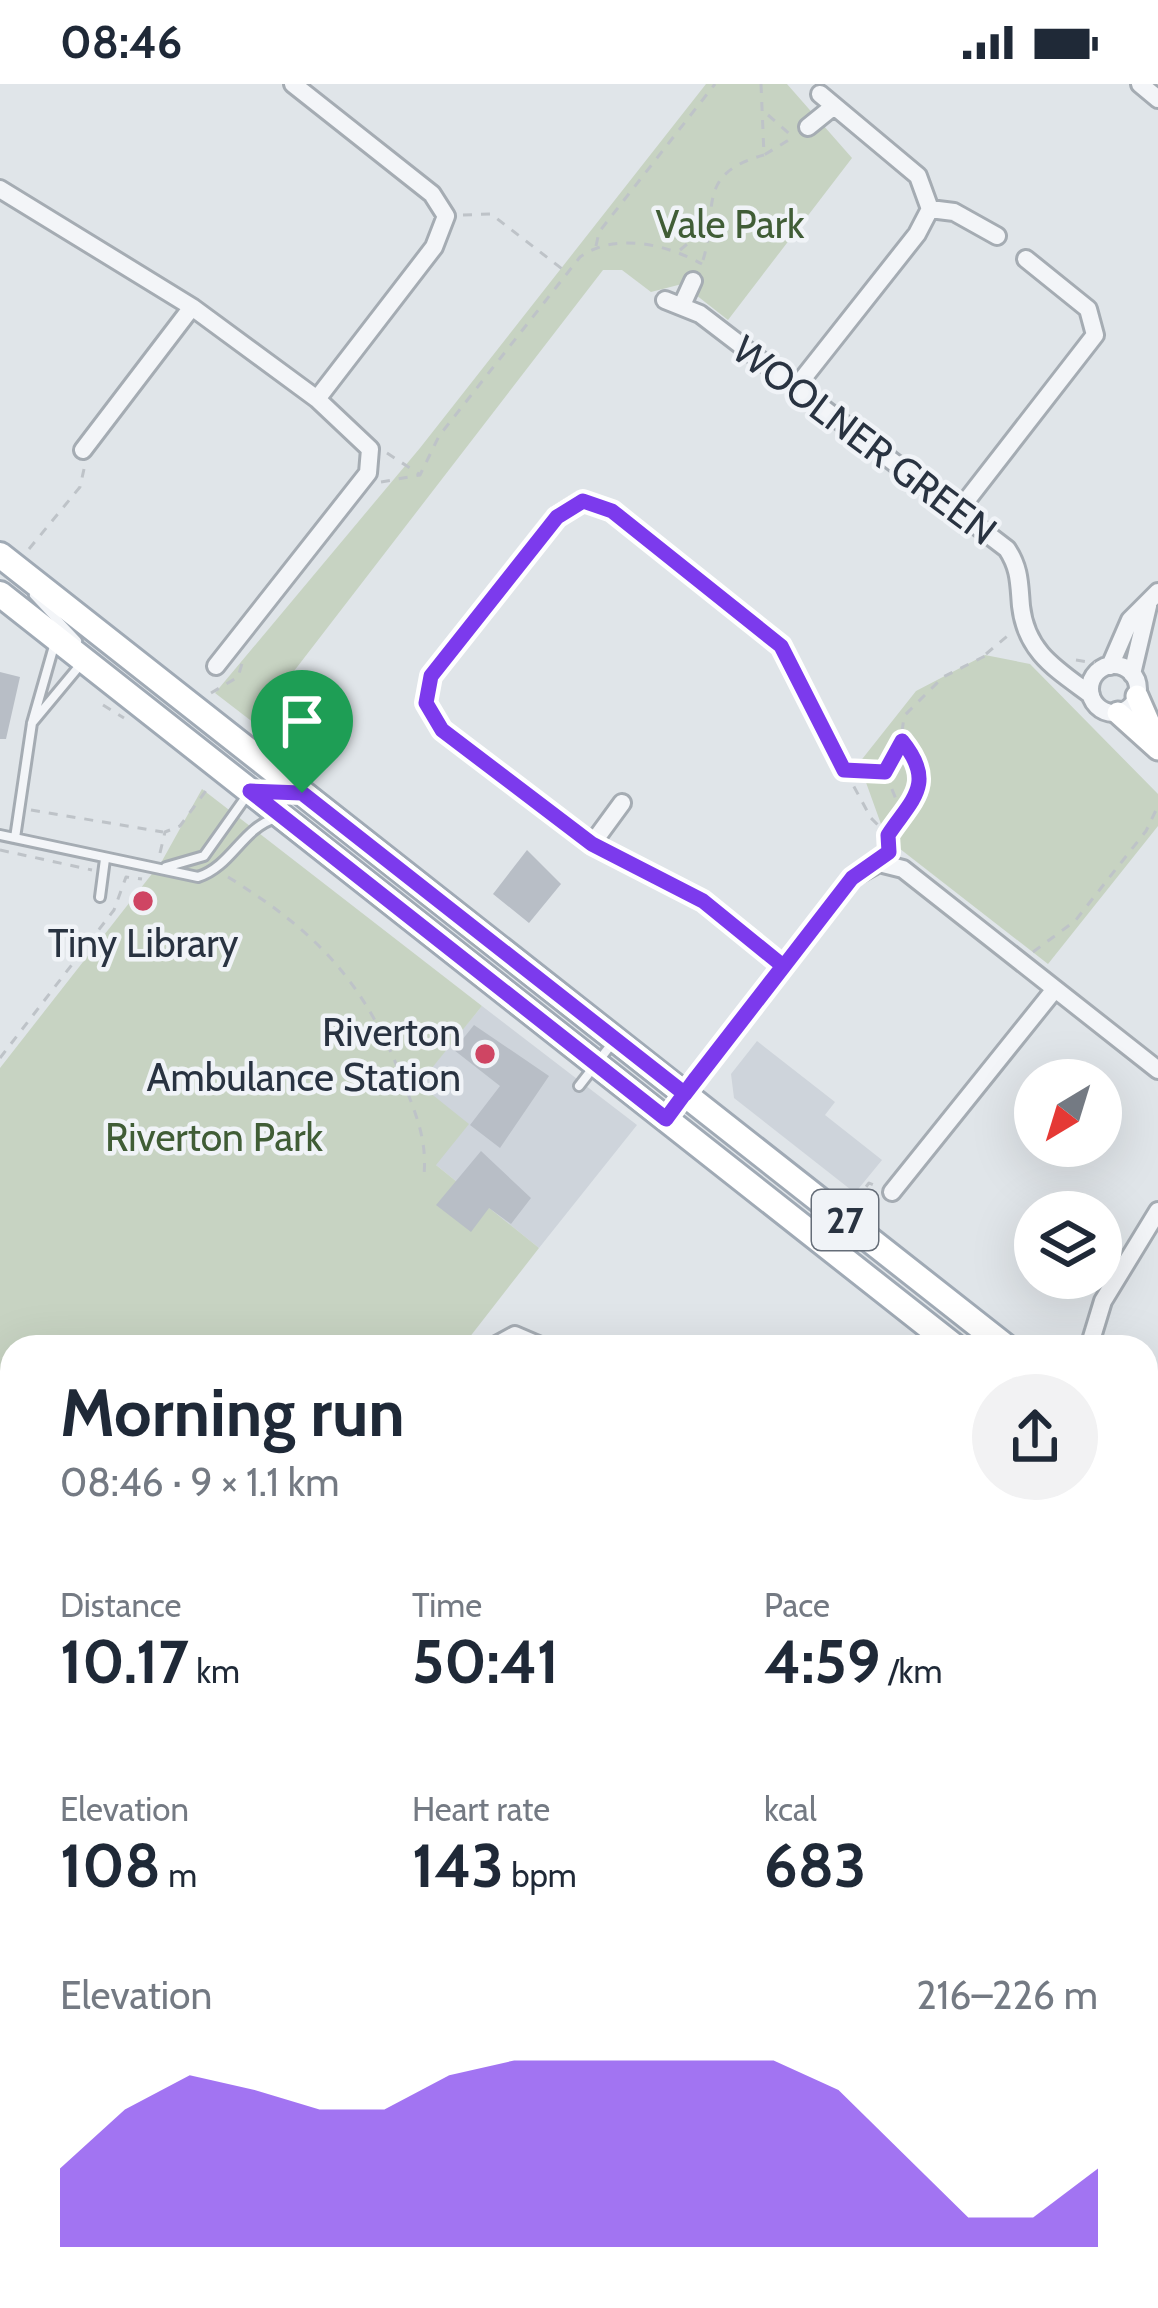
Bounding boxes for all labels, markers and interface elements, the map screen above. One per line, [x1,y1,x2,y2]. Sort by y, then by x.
text: 08:46 [60,15,182,69]
park label: Vale Park [656,200,805,248]
street label: WOOLNER GREEN [724,325,1006,555]
pin [251,670,353,793]
icon: arrive [269,688,335,754]
marker: Tiny Library [130,888,156,914]
place label: Tiny Library [48,919,239,967]
place label: Riverton Ambulance Station [146,1008,461,1101]
marker: Riverton Ambulance Station [472,1041,498,1067]
north arrow [1014,1059,1122,1167]
map controls [1014,1059,1122,1299]
park label: Riverton Park [105,1113,323,1161]
road number: 27 [812,1190,878,1250]
button: layers [1014,1191,1122,1299]
text: Morning run [60,1372,405,1453]
button: share [972,1374,1098,1500]
text: 08:46 · 9 × 1.1 km [60,1458,339,1506]
text: Distance [60,1585,181,1625]
text: Time [412,1585,482,1625]
text: Pace [764,1585,830,1625]
text: 10.17 [60,1625,189,1698]
text: 50:41 [412,1625,559,1698]
text: 4:59 [764,1625,881,1698]
text: km [189,1651,240,1691]
text: /km [881,1651,942,1691]
text: Elevation [60,1789,189,1829]
text: Heart rate [412,1789,550,1829]
text: kcal [764,1789,817,1829]
text: 108 [60,1829,161,1902]
text: 143 [412,1829,504,1902]
text: 683 [764,1829,866,1902]
text: m [161,1855,197,1895]
text: bpm [504,1855,577,1895]
text: Elevation [60,1971,212,2019]
text: 216–226 m [916,1971,1098,2019]

